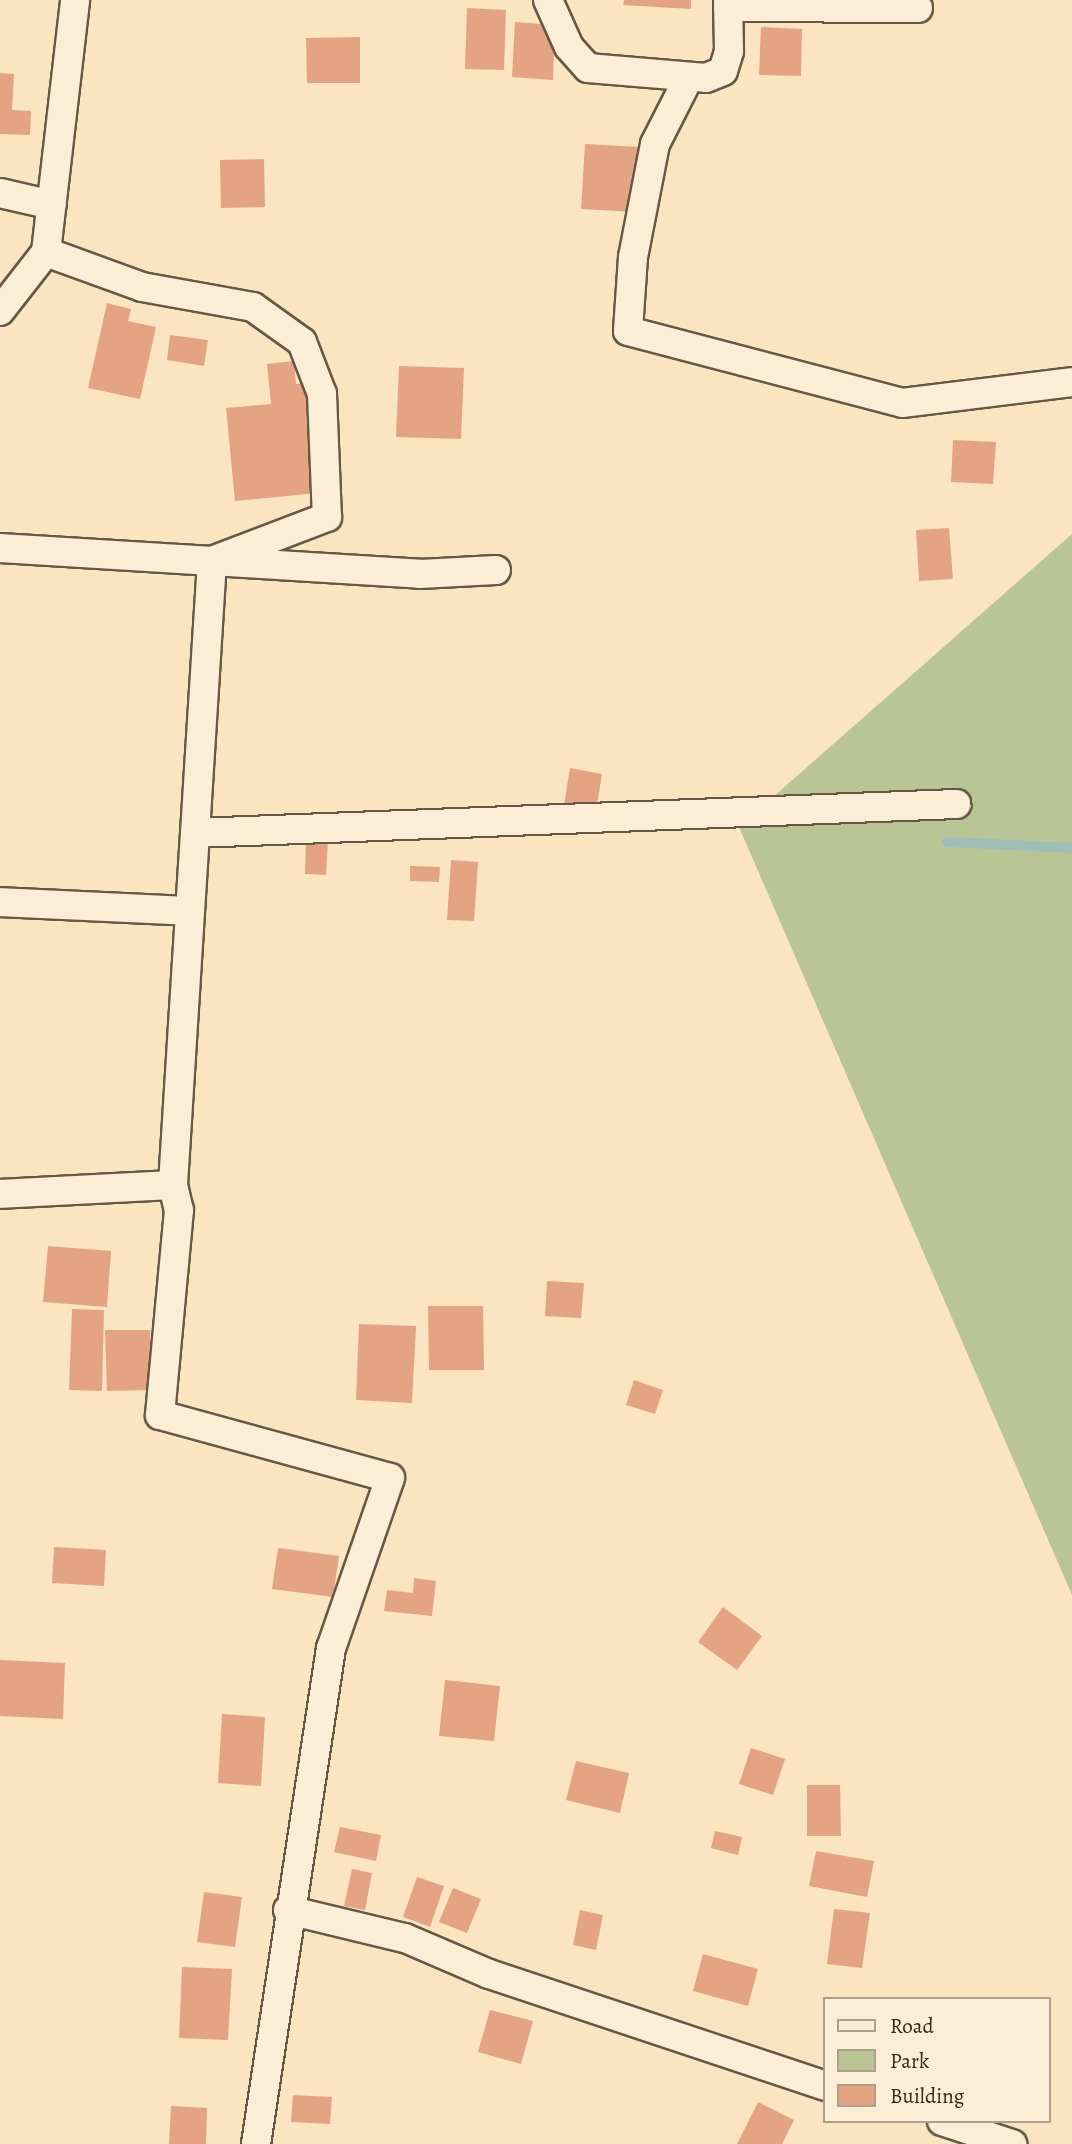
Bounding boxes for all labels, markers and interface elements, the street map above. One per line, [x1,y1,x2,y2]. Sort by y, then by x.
legend [824,1997,1051,2123]
text: Road [890,2012,934,2040]
text: Park [890,2047,929,2075]
text: Building [890,2082,964,2110]

